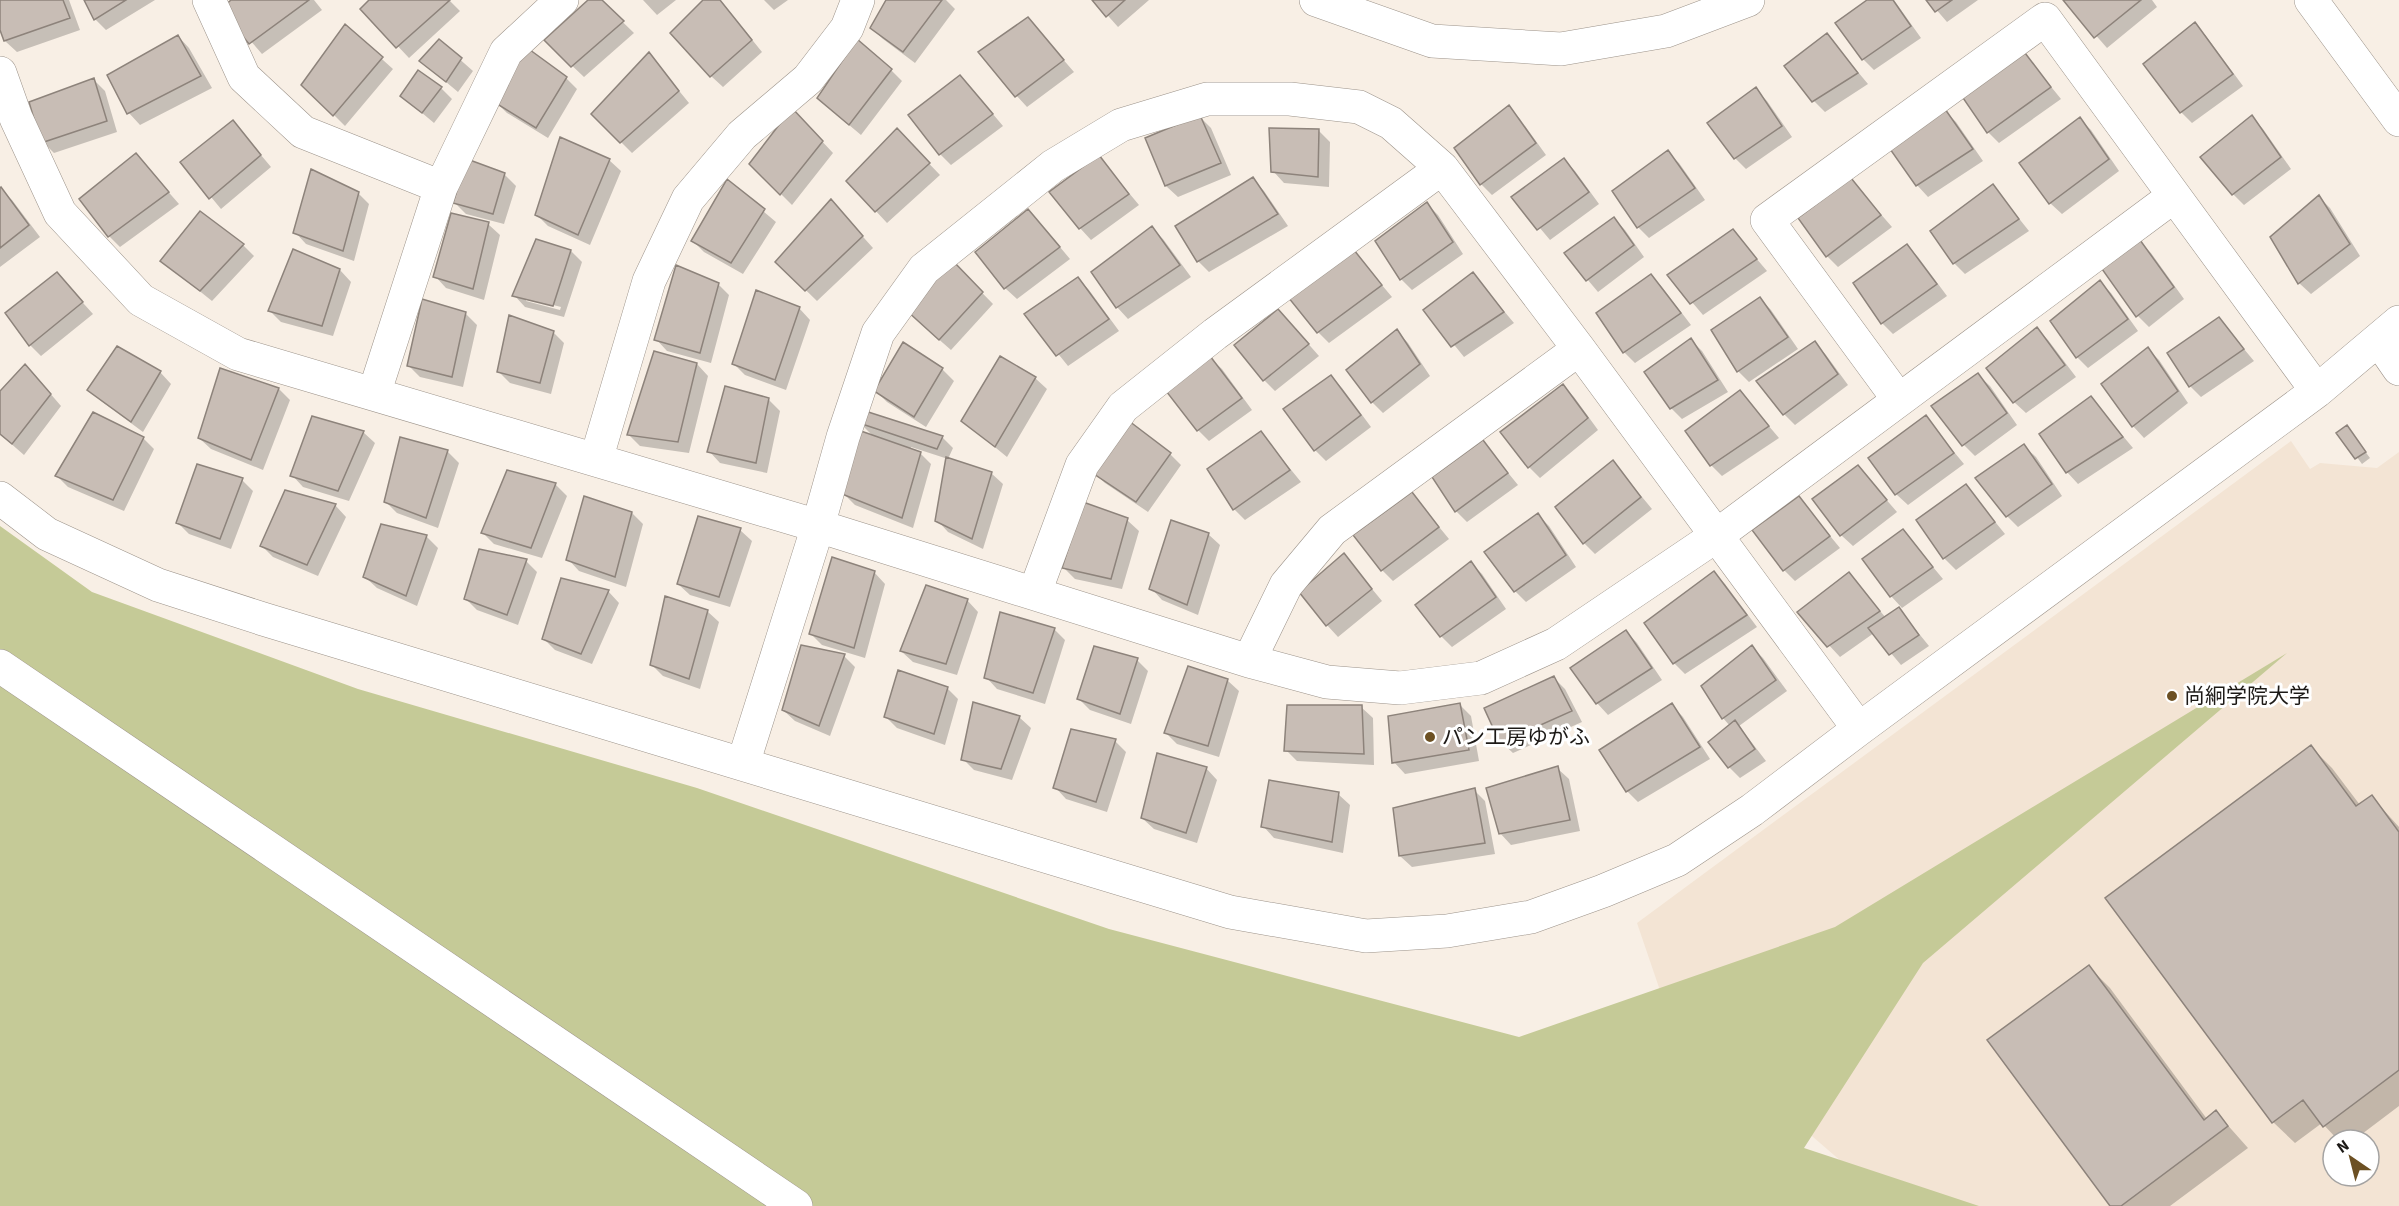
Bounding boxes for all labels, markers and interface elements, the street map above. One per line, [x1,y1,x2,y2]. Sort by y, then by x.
place label: 尚絅学院大学 [2184,681,2310,711]
marker: 尚絅学院大学 [2165,689,2179,703]
place label: パン工房ゆがふ [1442,722,1590,752]
marker: パン工房ゆがふ [1423,730,1437,744]
north arrow [2321,1128,2381,1188]
text: N [2332,1134,2354,1159]

